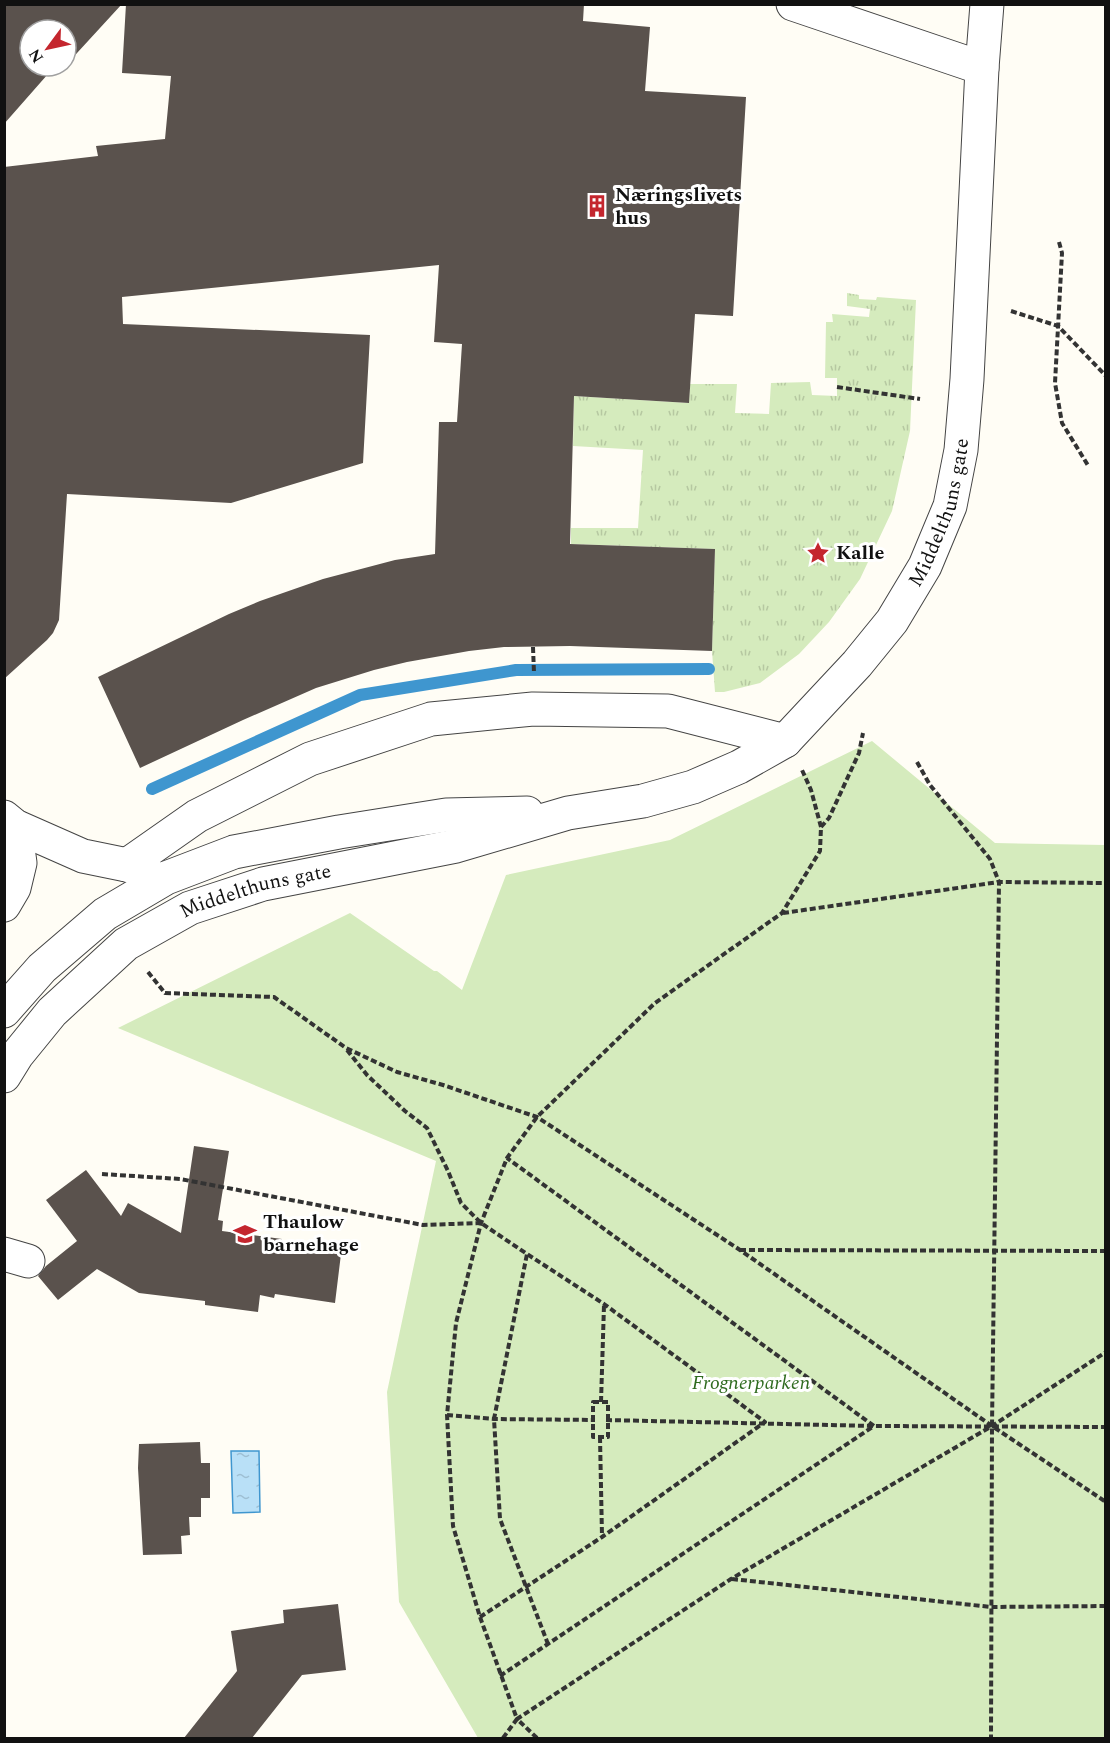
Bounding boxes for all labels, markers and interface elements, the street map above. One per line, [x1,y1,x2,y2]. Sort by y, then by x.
north arrow [18,18,78,78]
text: N [23,44,50,68]
place label: Næringslivets hus [615,180,742,233]
building icon: Næringslivets hus [584,193,610,219]
street label: Middelthuns gate [901,437,977,593]
place label: Kalle [836,538,884,568]
place icon: Kalle [805,540,831,566]
street label: Middelthuns gate [174,856,334,926]
place label: Thaulow barnehage [263,1207,359,1260]
school or university icon: Thaulow barnehage [232,1221,258,1247]
park label: Frognerparken [692,1368,811,1398]

